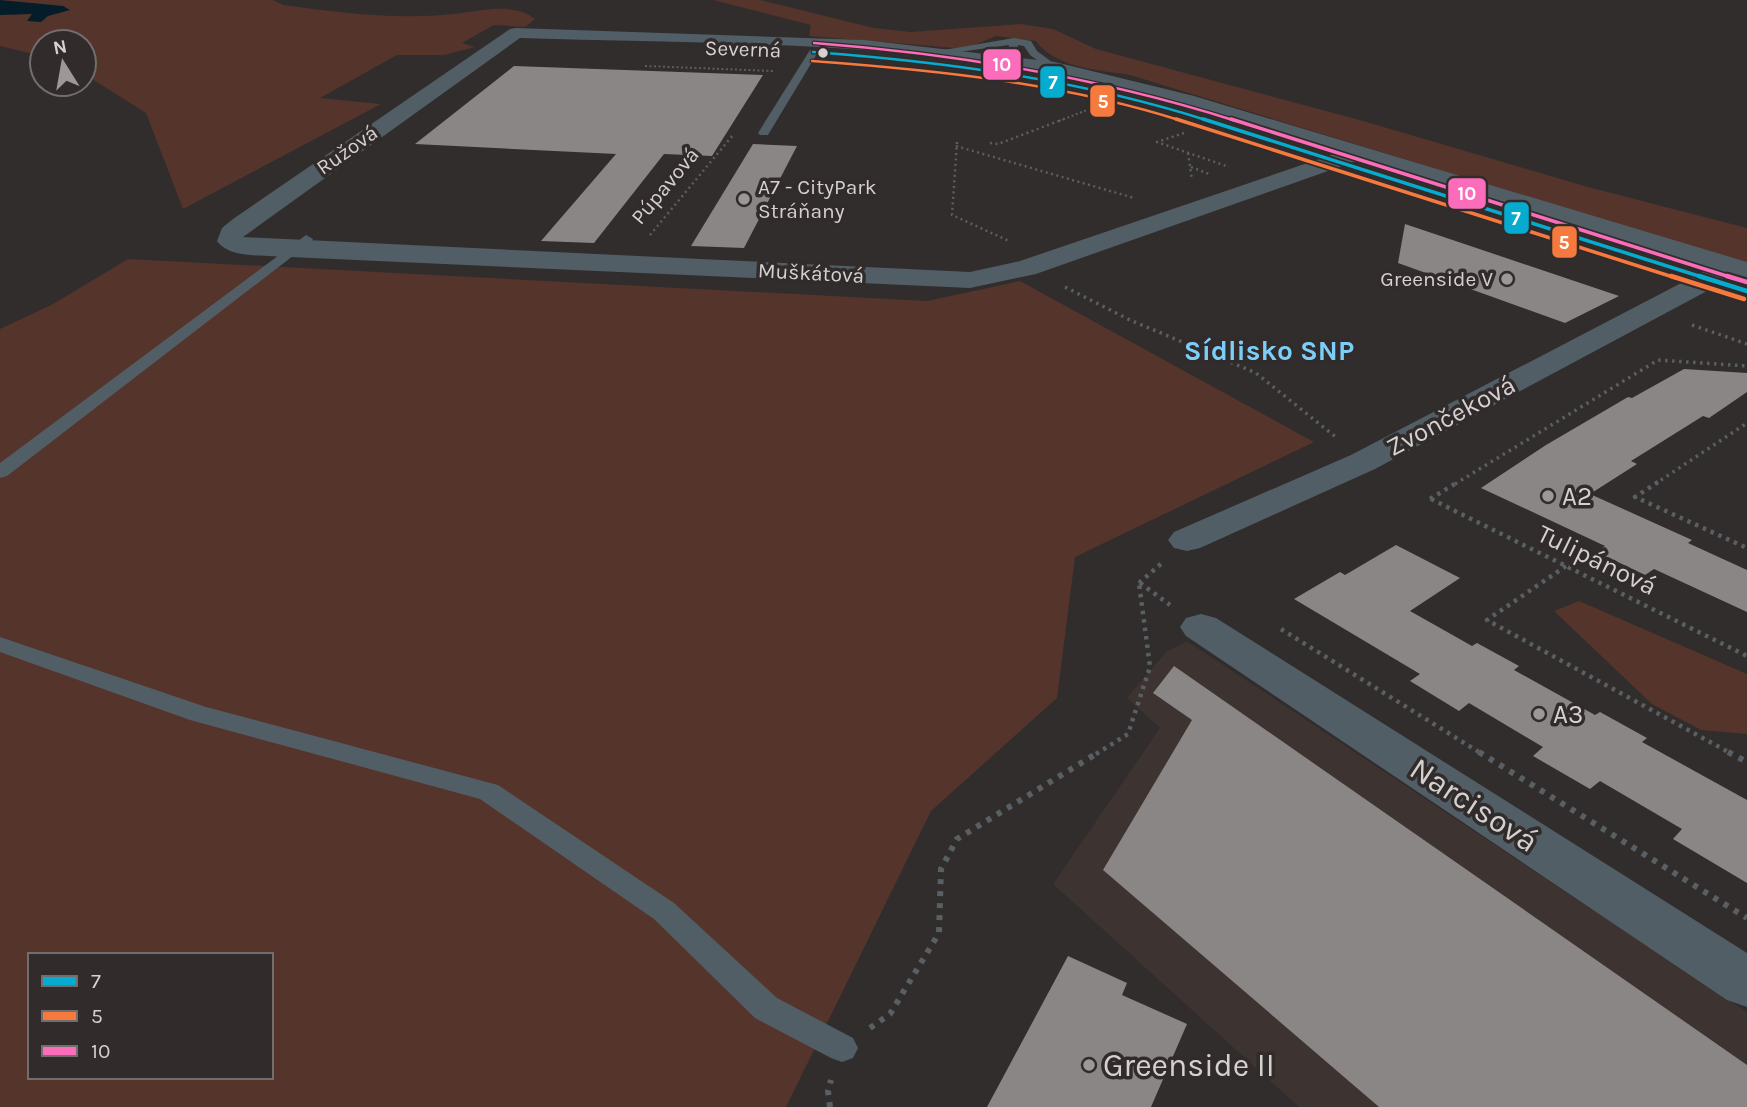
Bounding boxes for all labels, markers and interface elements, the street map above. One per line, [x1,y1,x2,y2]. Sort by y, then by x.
north arrow [28,28,98,98]
text: N [51,35,69,59]
street label: Severná [704,36,782,62]
unlabelled marker [816,46,830,60]
line badge: 10 [982,48,1022,81]
text: 10 [993,54,1011,76]
line badge: 7 [1039,65,1066,99]
text: 7 [1048,72,1058,94]
line badge: 5 [1089,84,1116,118]
text: 5 [1097,91,1109,113]
street label: Ružová [312,120,382,180]
street label: Púpavová [626,143,704,229]
place label: A7 - CityPark Stráňany [758,175,877,223]
line badge: 10 [1447,177,1487,210]
text: 10 [1458,183,1476,205]
marker: A7 - CityPark Stráňany [736,191,752,207]
line badge: 7 [1503,201,1530,235]
text: 7 [1511,208,1521,230]
line badge: 5 [1551,225,1578,259]
text: 5 [1558,232,1570,254]
street label: Muškátová [757,258,865,288]
place label: Greenside V [1380,267,1493,291]
marker: Greenside V [1499,271,1515,287]
district label: Sídlisko SNP [1184,334,1354,367]
street label: Zvončeková [1381,369,1521,463]
place label: A2 [1562,481,1592,512]
marker: A2 [1540,488,1556,504]
street label: Tulipánová [1532,518,1662,602]
place label: A3 [1553,699,1583,730]
marker: A3 [1531,706,1547,722]
street label: Narcisová [1403,750,1545,860]
legend [28,953,273,1079]
text: 7 [91,969,101,993]
text: 5 [91,1004,103,1028]
text: 10 [91,1039,110,1063]
place label: Greenside II [1103,1047,1275,1084]
marker: Greenside II [1081,1057,1097,1073]

